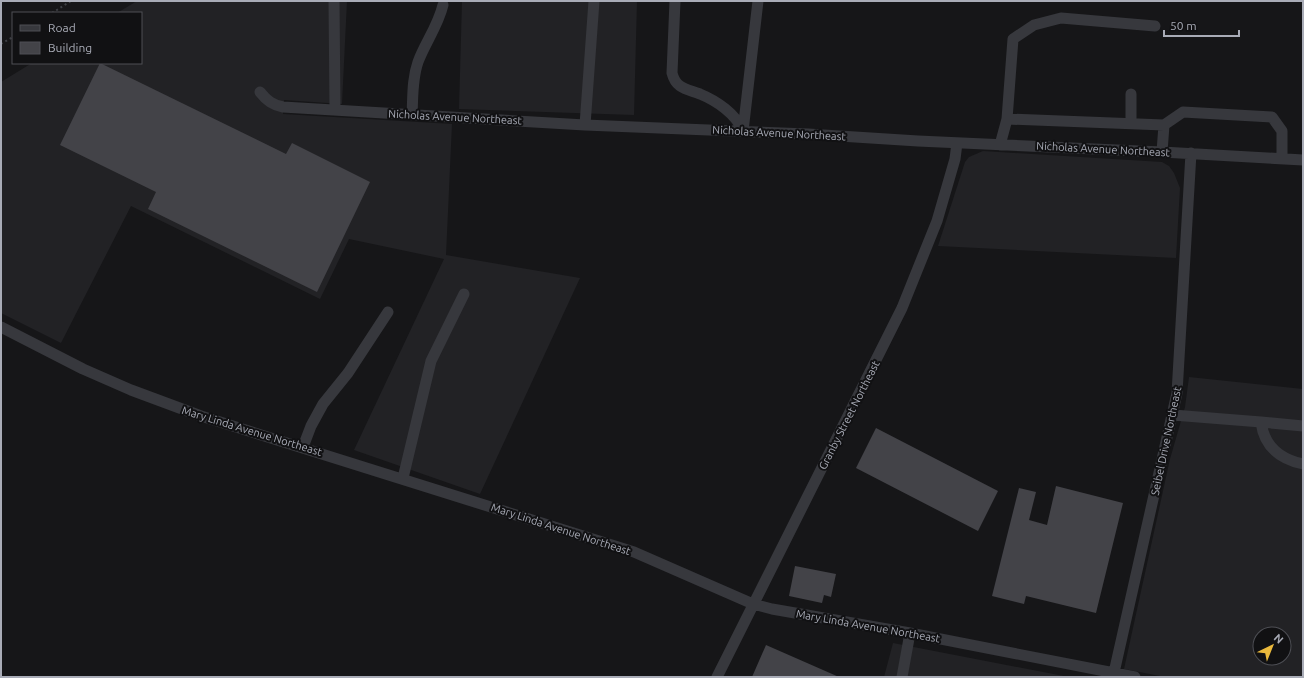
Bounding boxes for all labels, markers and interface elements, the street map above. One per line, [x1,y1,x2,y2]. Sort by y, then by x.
legend [12,12,142,64]
scale bar [1164,12,1239,38]
text: 50 m [1170,19,1197,32]
text: Road [48,21,76,34]
text: Building [48,41,92,54]
street label: Nicholas Avenue Northeast [388,108,523,127]
street label: Nicholas Avenue Northeast [712,124,847,143]
street label: Nicholas Avenue Northeast [1036,140,1171,159]
street label: Granby Street Northeast [816,358,882,472]
street label: Seibel Drive Northeast [1149,385,1184,496]
street label: Mary Linda Avenue Northeast [180,404,324,458]
street label: Mary Linda Avenue Northeast [490,501,633,557]
street label: Mary Linda Avenue Northeast [795,607,942,645]
north arrow [1252,626,1292,666]
text: N [1272,631,1286,646]

